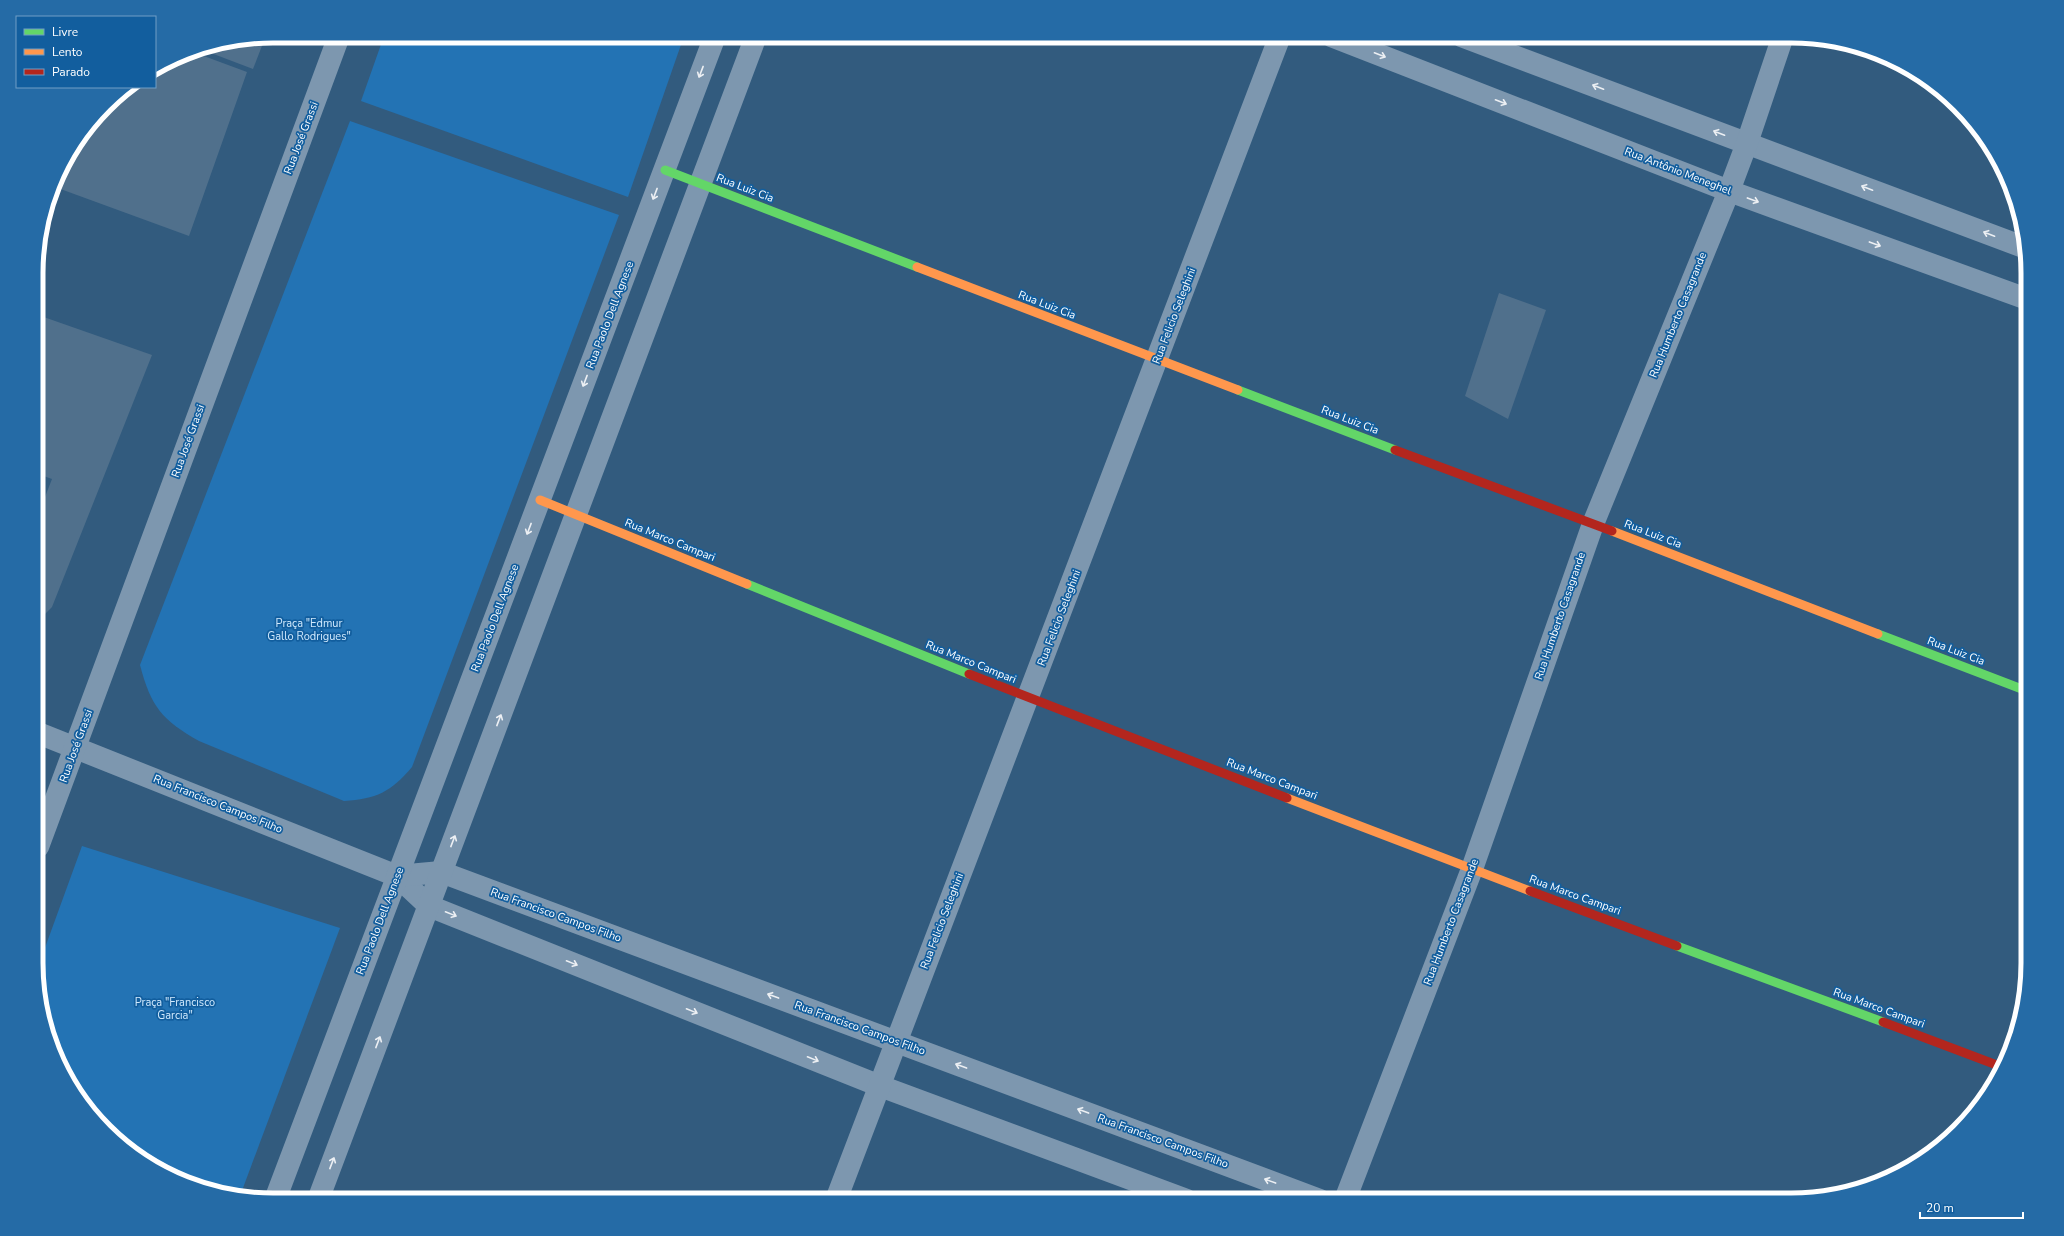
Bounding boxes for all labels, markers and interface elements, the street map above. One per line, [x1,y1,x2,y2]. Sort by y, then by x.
legend [16,16,156,88]
text: Livre [52,24,78,40]
text: Lento [52,44,83,60]
one-way arrow [1374,52,1386,60]
text: Parado [52,64,90,80]
one-way arrow [697,66,705,78]
one-way arrow [1592,83,1604,91]
one-way arrow [1495,99,1507,107]
street label: Rua José Grassi [280,100,322,176]
one-way arrow [1714,128,1726,136]
street label: Rua Antônio Meneghel [1622,144,1734,199]
street label: Rua Luiz Cia [714,170,776,206]
one-way arrow [1862,184,1874,192]
one-way arrow [651,188,659,200]
one-way arrow [1747,196,1759,204]
one-way arrow [1984,230,1996,238]
one-way arrow [1869,240,1881,248]
street label: Rua Humberto Casagrande [1646,250,1710,380]
street label: Rua Paolo Dell Agnese [583,259,637,371]
street label: Rua Felicio Seleghini [1149,266,1199,366]
street label: Rua Luiz Cia [1016,287,1078,323]
one-way arrow [580,375,588,387]
street label: Rua José Grassi [168,402,208,480]
street label: Rua Luiz Cia [1319,402,1381,438]
street label: Rua Marco Campari [622,515,718,565]
street label: Rua Luiz Cia [1622,516,1684,552]
one-way arrow [524,522,532,534]
street label: Rua Humberto Casagrande [1531,550,1589,682]
street label: Rua Paolo Dell Agnese [468,562,522,674]
street label: Rua Felicio Seleghini [1034,568,1084,668]
park label: Praça "Edmur Gallo Rodrigues" [267,616,351,644]
street label: Rua Luiz Cia [1925,633,1987,669]
street label: Rua Marco Campari [923,637,1019,687]
street label: Rua José Grassi [56,707,96,785]
one-way arrow [495,714,503,726]
street label: Rua Marco Campari [1224,755,1320,803]
street label: Rua Francisco Campos Filho [151,771,285,837]
one-way arrow [449,836,457,848]
street label: Rua Humberto Casagrande [1420,857,1482,987]
street label: Rua Paolo Dell Agnese [353,865,407,977]
street label: Rua Felicio Seleghini [917,871,967,971]
street label: Rua Marco Campari [1527,871,1623,919]
street label: Rua Francisco Campos Filho [488,884,624,946]
one-way arrow [444,911,456,919]
one-way arrow [565,959,577,967]
street label: Rua Marco Campari [1831,984,1927,1032]
one-way arrow [768,991,780,999]
park label: Praça "Francisco Garcia" [135,995,215,1023]
street label: Rua Francisco Campos Filho [792,997,928,1059]
one-way arrow [686,1007,698,1015]
one-way arrow [375,1035,382,1048]
one-way arrow [807,1056,819,1063]
one-way arrow [955,1061,967,1069]
one-way arrow [1077,1107,1089,1115]
street label: Rua Francisco Campos Filho [1095,1110,1231,1172]
one-way arrow [329,1158,337,1170]
one-way arrow [1264,1177,1276,1185]
scale bar [1920,1194,2023,1220]
text: 20 m [1926,1200,1954,1216]

